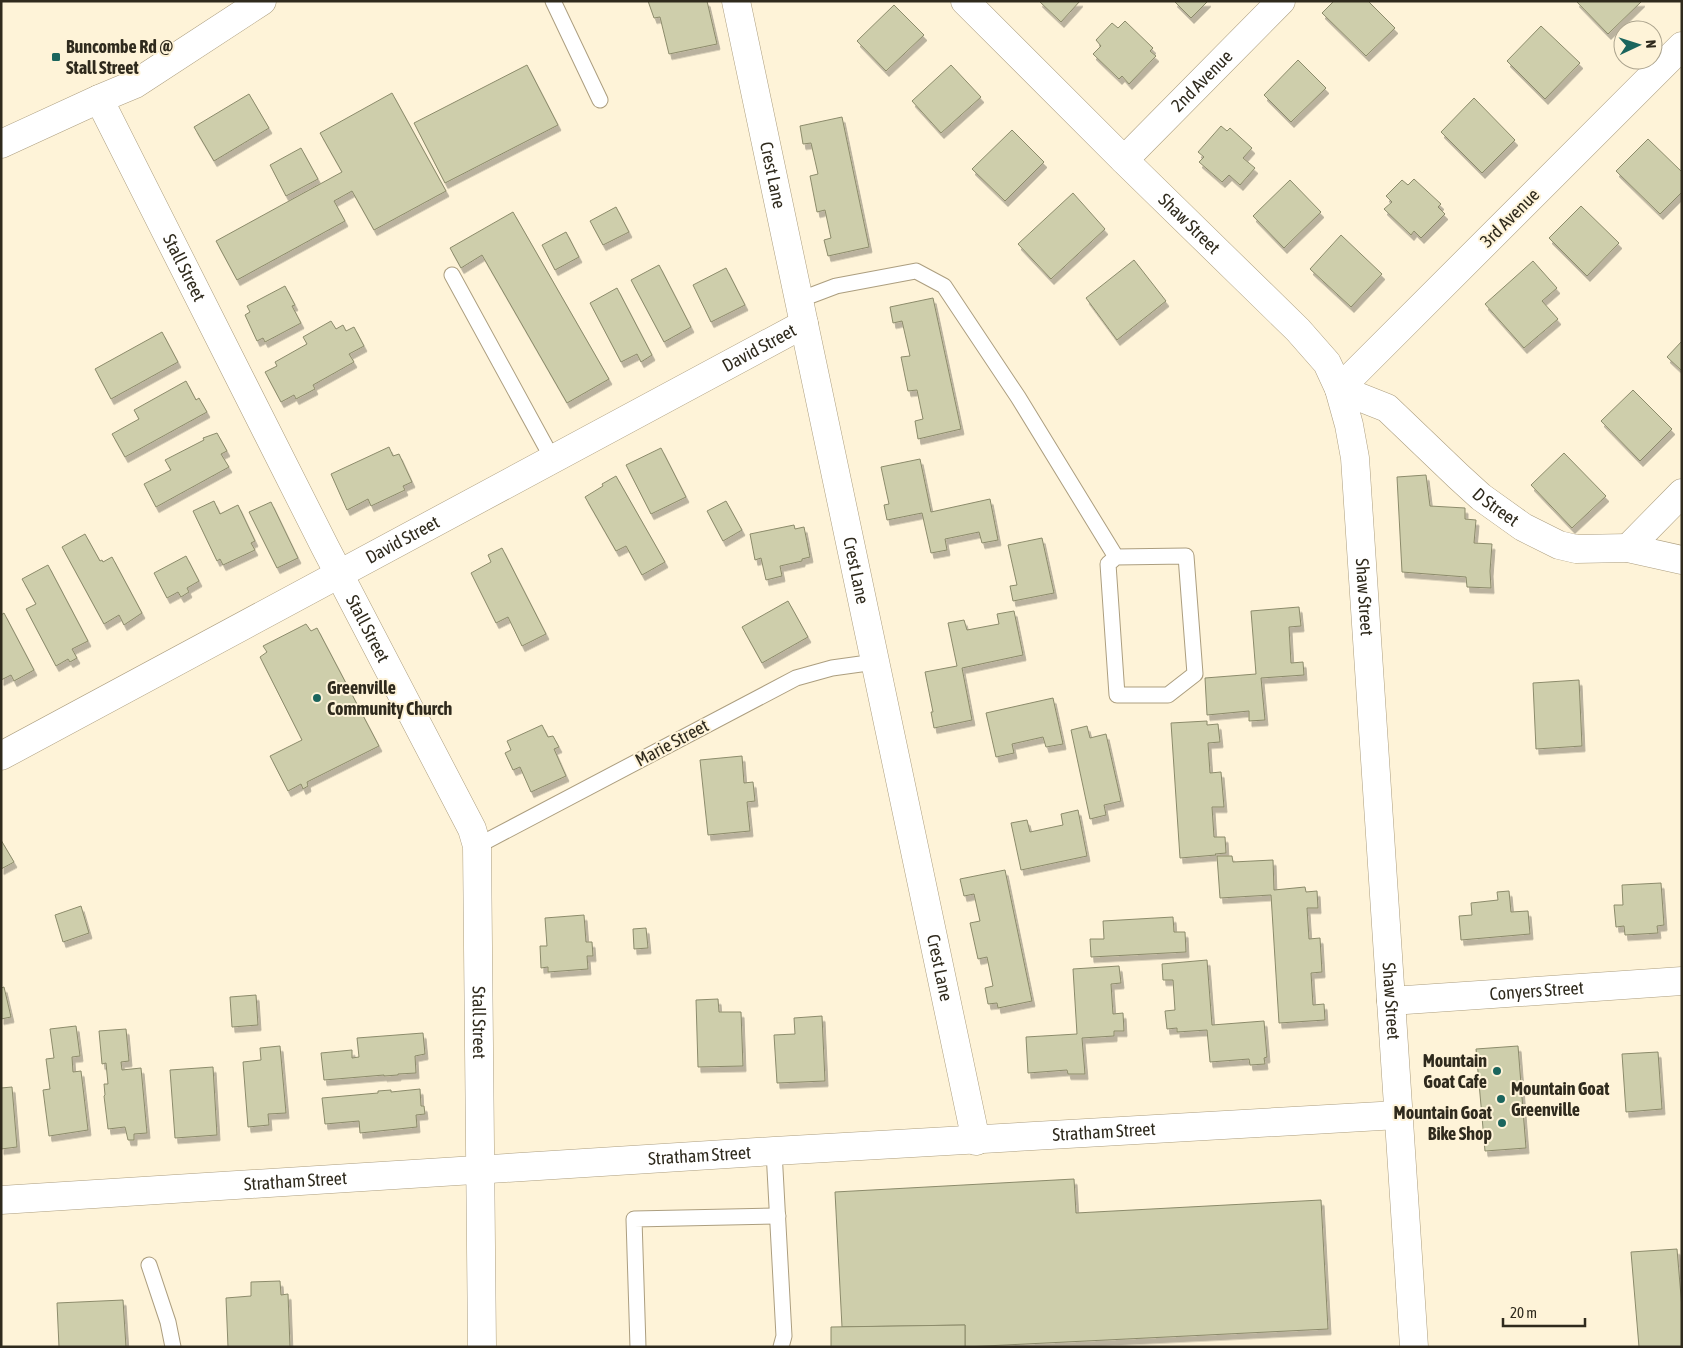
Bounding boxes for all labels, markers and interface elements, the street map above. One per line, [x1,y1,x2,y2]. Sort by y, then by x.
north arrow [1613,20,1663,70]
place label: Buncombe Rd @ Stall Street [66,36,173,78]
text: N [1643,39,1659,49]
street label: 2nd Avenue [1167,45,1237,116]
marker: Buncombe Rd @ Stall Street [50,51,62,63]
street label: Crest Lane [756,140,790,210]
street label: 3rd Avenue [1476,184,1543,251]
street label: Shaw Street [1155,189,1225,258]
street label: Stall Street [159,230,210,305]
street label: David Street [719,319,799,376]
street label: D Street [1468,483,1523,531]
street label: David Street [362,511,443,568]
street label: Crest Lane [839,535,874,606]
street label: Shaw Street [1352,558,1378,636]
street label: Stall Street [342,591,394,666]
place label: Greenville Community Church [327,677,453,719]
marker: Greenville Community Church [311,692,323,704]
street label: Marie Street [632,715,712,771]
street label: Crest Lane [923,932,957,1003]
street label: Shaw Street [1379,962,1405,1041]
street label: Conyers Street [1489,977,1584,1004]
street label: Stall Street [468,986,490,1059]
place label: Mountain Goat Cafe [1423,1050,1487,1092]
marker: Mountain Goat Cafe [1491,1065,1503,1077]
place label: Mountain Goat Greenville [1511,1078,1610,1120]
marker: Mountain Goat Greenville [1495,1093,1507,1105]
place label: Mountain Goat Bike Shop [1394,1102,1493,1144]
marker: Mountain Goat Bike Shop [1496,1117,1508,1129]
street label: Stratham Street [1052,1118,1156,1145]
street label: Stratham Street [647,1141,752,1169]
street label: Stratham Street [243,1167,348,1195]
scale bar [1503,1296,1586,1328]
text: 20 m [1510,1304,1537,1321]

